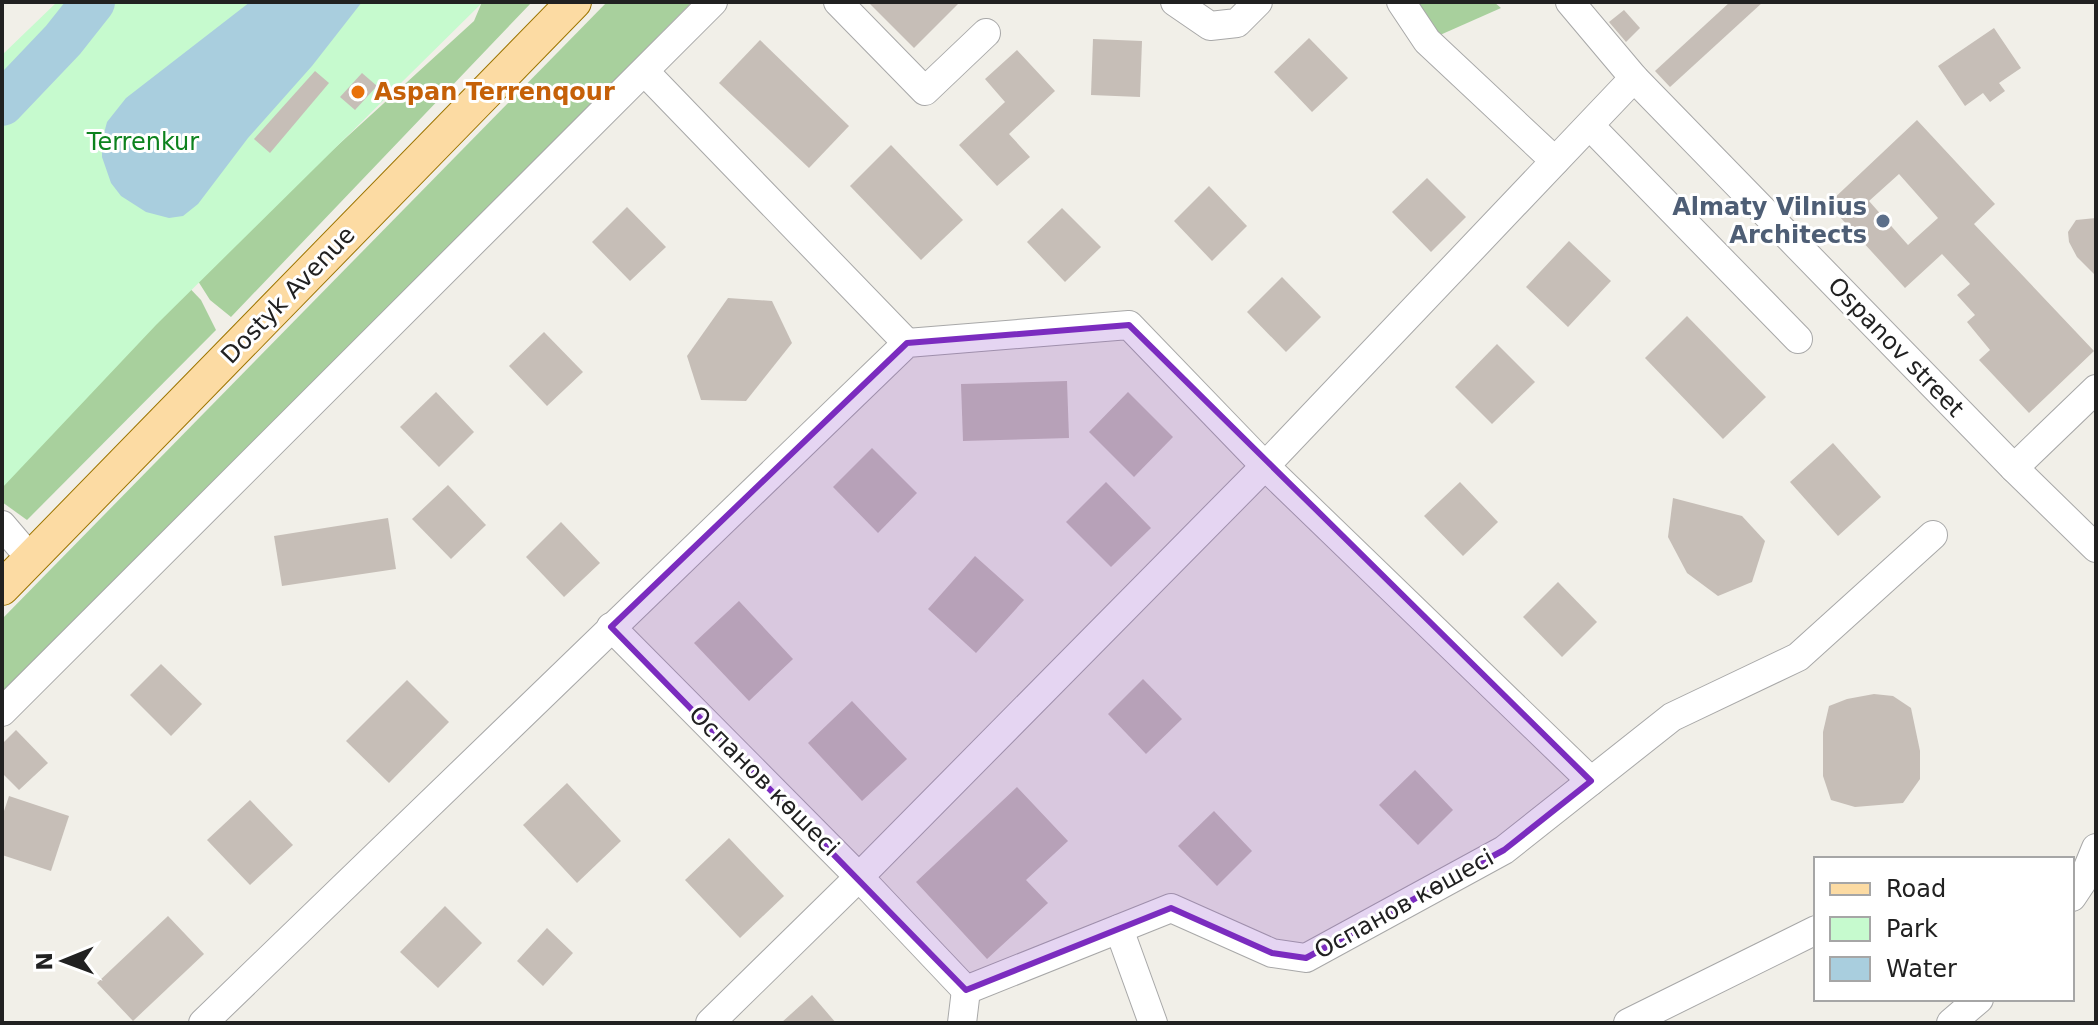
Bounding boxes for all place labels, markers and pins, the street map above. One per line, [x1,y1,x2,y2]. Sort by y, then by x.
place label: Aspan Terrenqour [374,78,615,106]
marker: Aspan Terrenqour [349,83,367,101]
place label: Almaty Vilnius Architects [1672,193,1867,249]
marker: Almaty Vilnius Architects [1874,212,1892,230]

